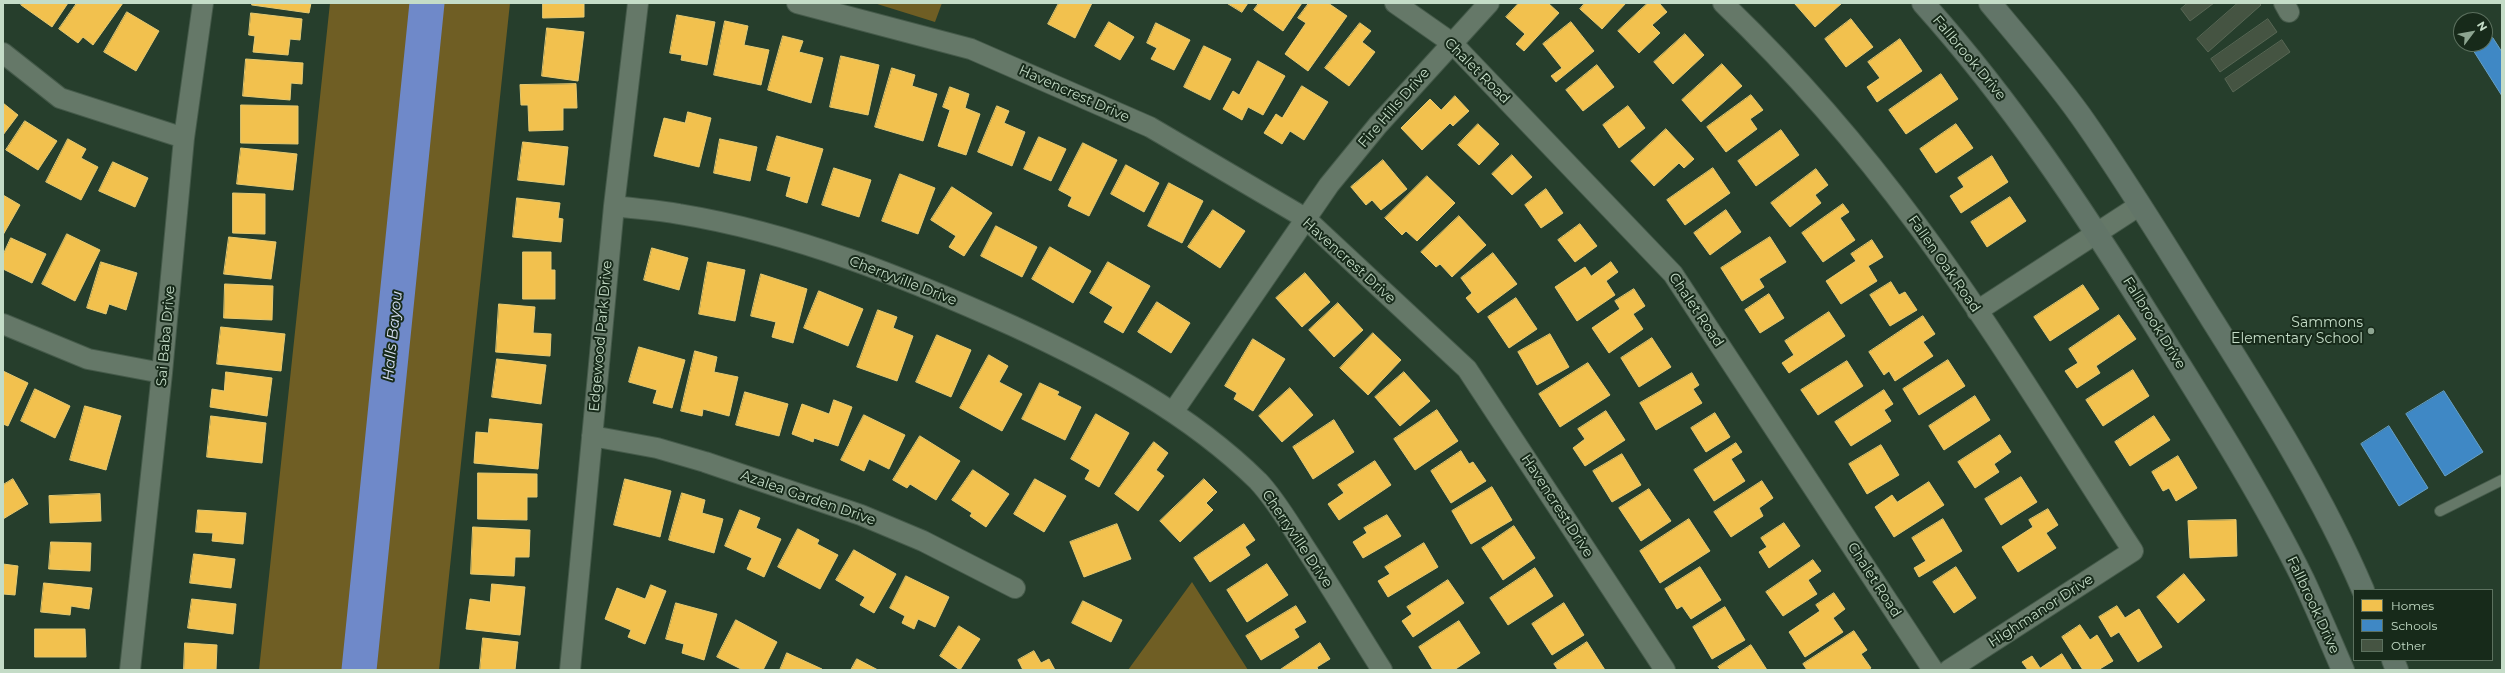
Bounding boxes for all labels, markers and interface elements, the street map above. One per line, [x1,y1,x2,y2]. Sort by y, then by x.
street label: Fallbrook Drive [1929,12,2009,104]
north arrow [2453,12,2493,52]
text: N [2474,19,2491,34]
street label: Chalet Road [1441,35,1513,107]
street label: Havencrest Drive [1016,62,1132,126]
street label: Fire Hills Drive [1355,65,1433,151]
street label: Fallen Oak Road [1904,212,1984,316]
street label: Havencrest Drive [1299,215,1399,307]
street label: Cherryville Drive [847,253,959,309]
street label: Edgewood Park Drive [586,260,616,412]
street label: Chalet Road [1665,270,1727,350]
street label: Fallbrook Drive [2119,274,2189,372]
street label: Sai Baba Drive [153,285,179,387]
water label: Halls Bayou [379,290,407,382]
place label: Sammons Elementary School [2231,315,2363,348]
marker: Sammons Elementary School [2366,326,2376,336]
street label: Havencrest Drive [1517,451,1597,561]
street label: Azalea Garden Drive [738,467,878,529]
street label: Cherryville Drive [1258,487,1336,591]
street label: Chalet Road [1844,539,1904,621]
street label: Fallbrook Drive [2283,554,2343,656]
street label: Highmanor Drive [1985,571,2097,651]
legend [2353,589,2493,661]
text: Homes [2391,598,2434,613]
text: Schools [2391,618,2437,633]
text: Other [2391,638,2426,653]

